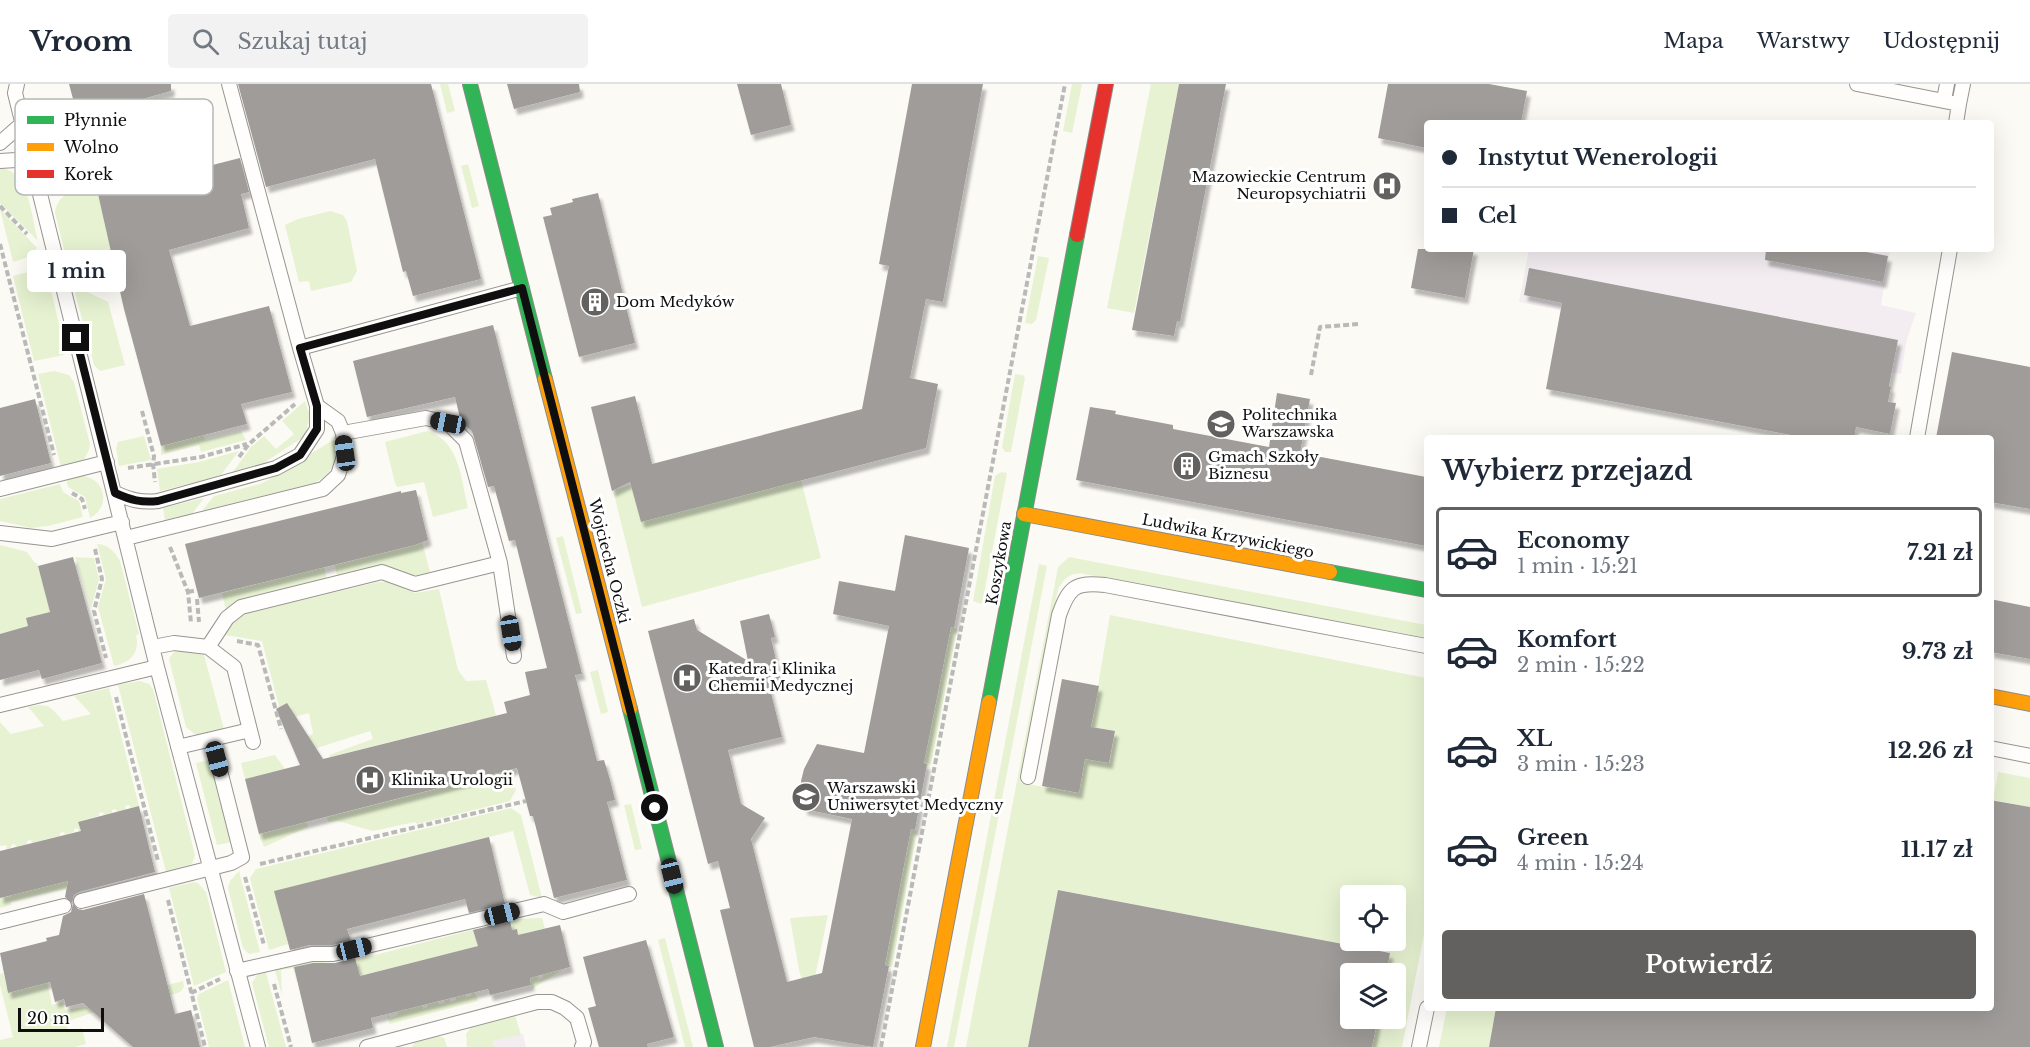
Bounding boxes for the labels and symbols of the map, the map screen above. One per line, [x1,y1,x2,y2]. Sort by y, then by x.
legend [15,99,213,195]
text: Płynnie [64,110,127,130]
text: Wolno [63,137,119,157]
text: Korek [64,164,113,184]
place label: Mazowieckie Centrum Neuropsychiatrii [1192,167,1366,203]
hospital icon: Mazowieckie Centrum Neuropsychiatrii [1371,170,1403,202]
callout: 1 min [26,251,125,293]
building icon: Dom Medyków [579,286,611,318]
place label: Dom Medyków [616,292,735,311]
route end [62,324,89,351]
place label: Politechnika Warszawska [1241,405,1338,441]
school or university icon: Politechnika Warszawska [1205,408,1237,440]
car [429,411,467,435]
car [334,434,356,472]
place label: Gmach Szkoły Biznesu [1208,447,1319,483]
building icon: Gmach Szkoły Biznesu [1171,450,1203,482]
street label: Wojciecha Oczki [585,495,634,625]
street label: Ludwika Krzywickiego [1140,509,1316,562]
street label: Koszykowa [982,519,1015,606]
car [499,614,523,652]
place label: Katedra i Klinika Chemii Medycznej [708,659,853,695]
hospital icon: Katedra i Klinika Chemii Medycznej [671,662,703,694]
car [204,739,230,779]
hospital icon: Klinika Urologii [354,764,386,796]
place label: Klinika Urologii [391,770,513,789]
place label: Warszawski Uniwersytet Medyczny [826,778,1004,814]
school or university icon: Warszawski Uniwersytet Medyczny [790,781,822,813]
route start [641,794,668,821]
car [659,856,685,896]
car [482,901,522,927]
car [334,936,374,962]
scale bar [18,1005,104,1032]

